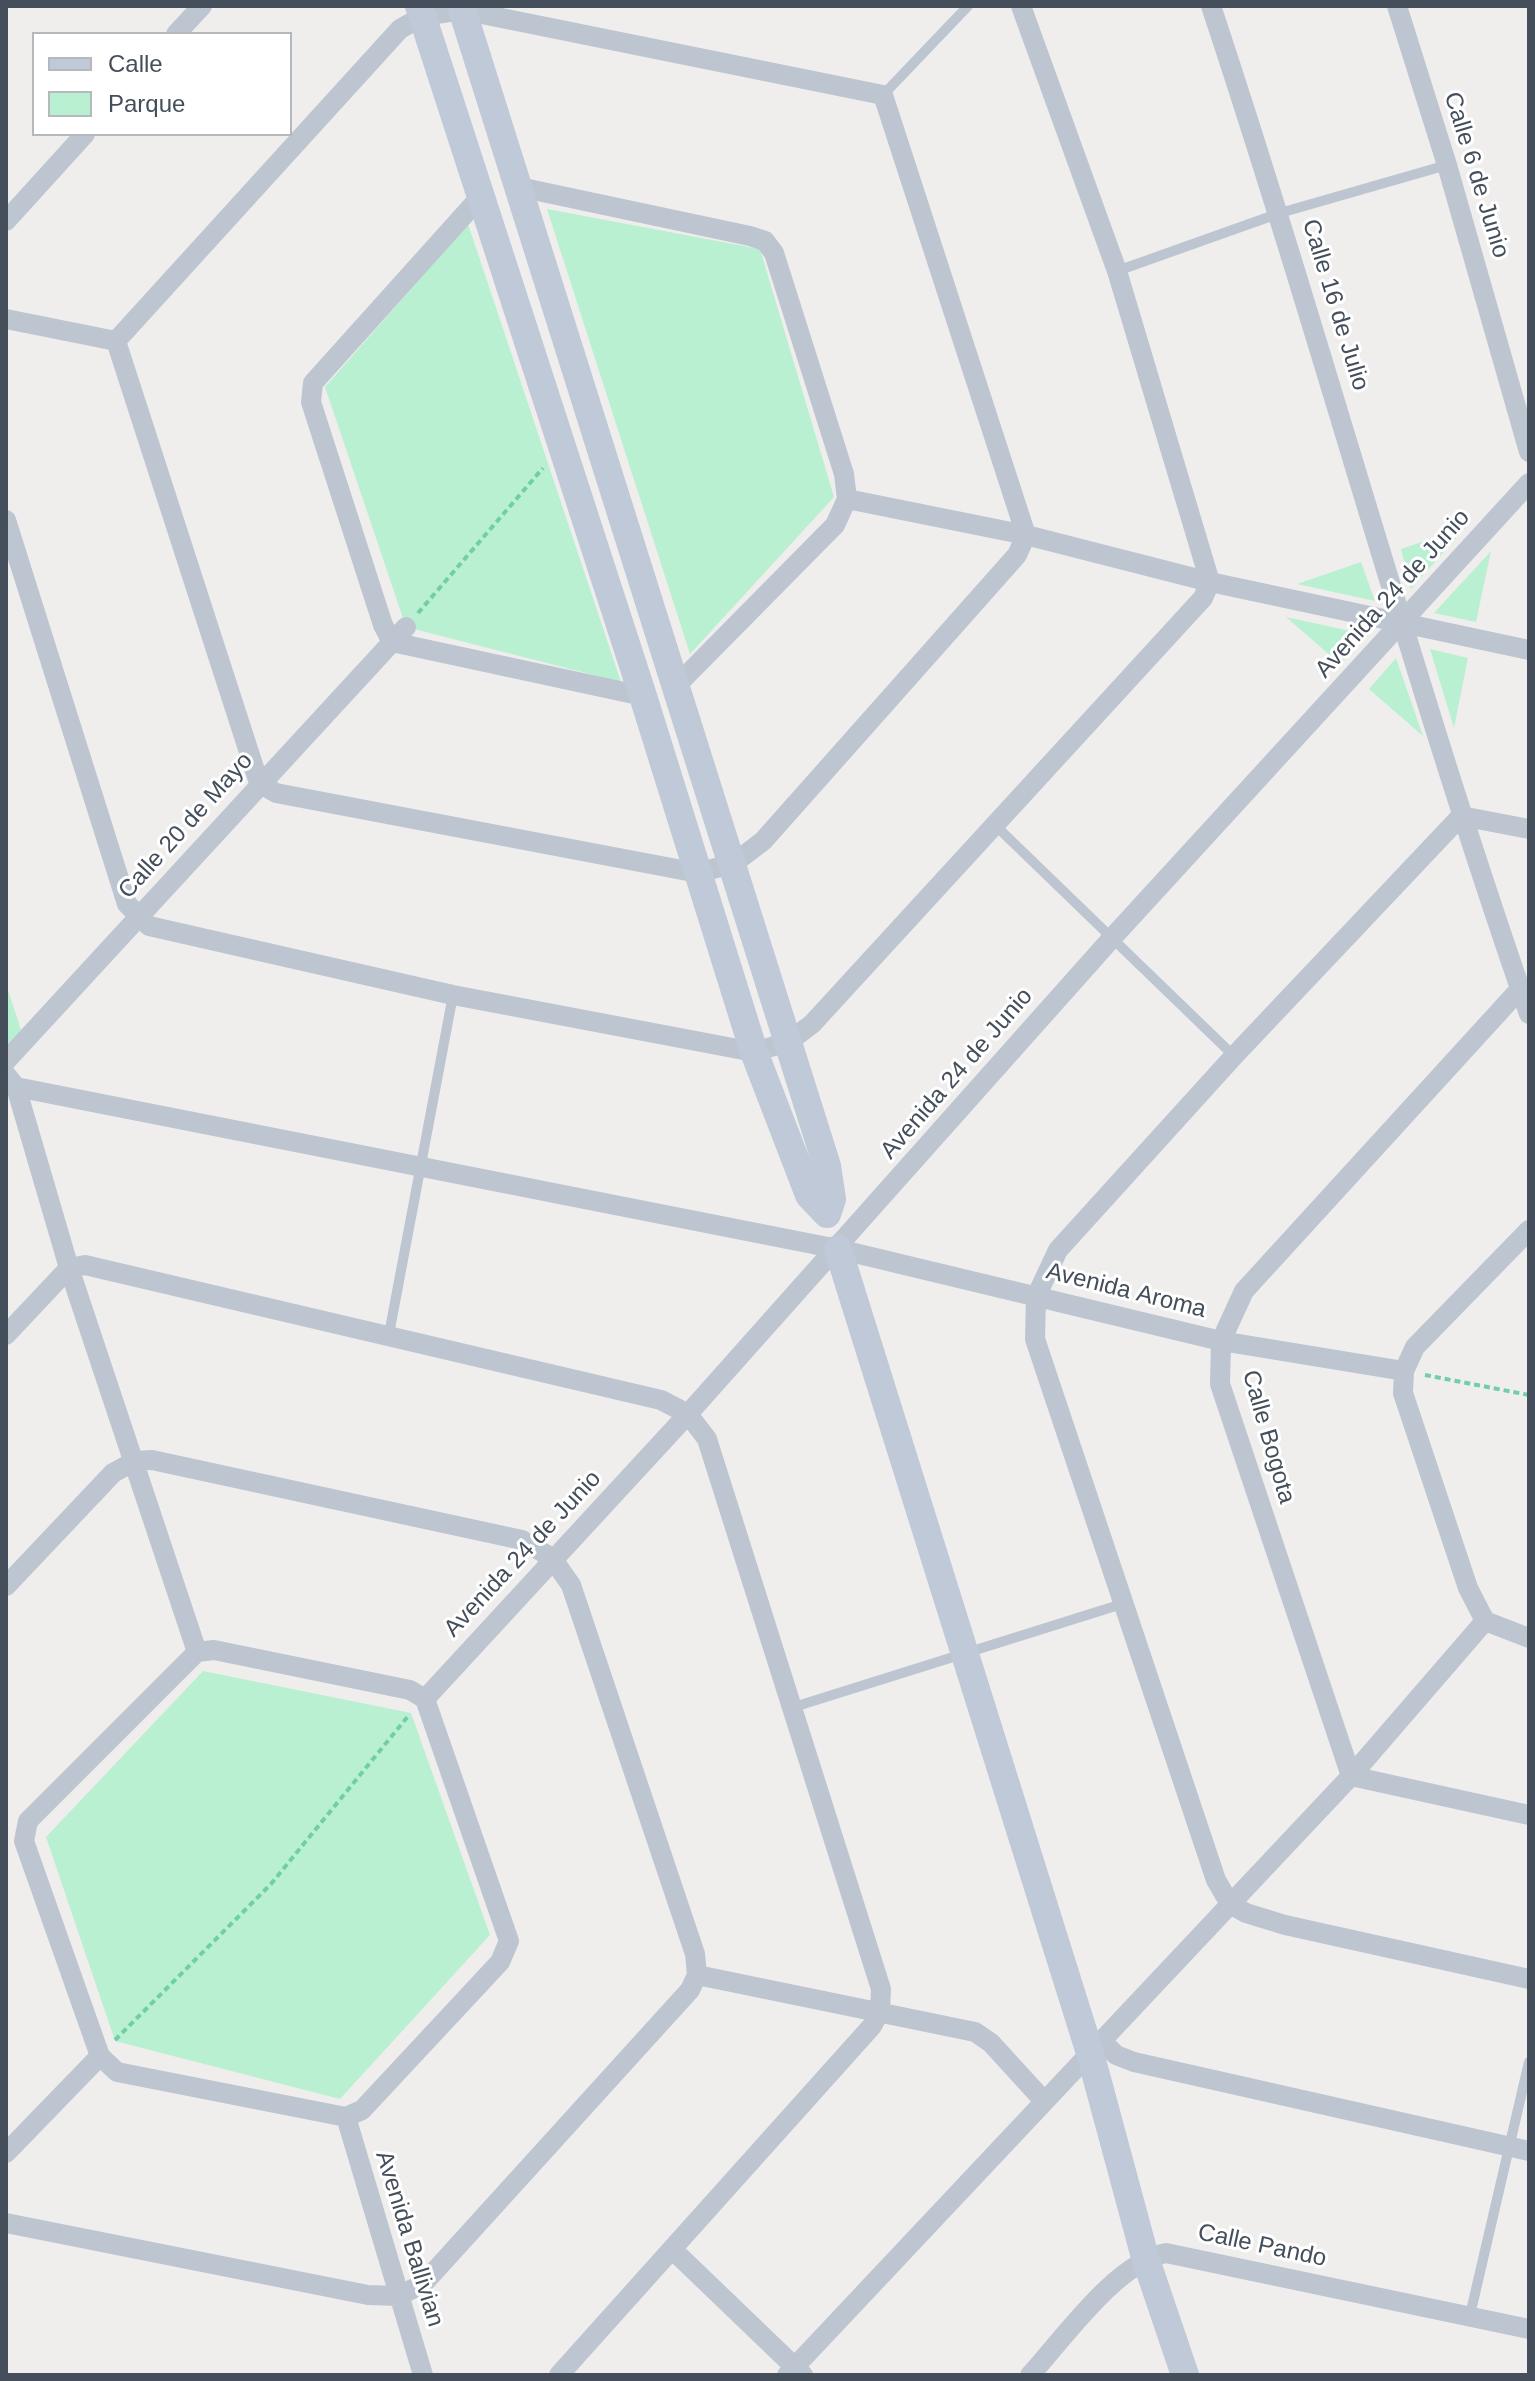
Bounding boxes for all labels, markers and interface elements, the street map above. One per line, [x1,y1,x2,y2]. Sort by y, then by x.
legend [32,32,292,136]
text: Calle [108,50,163,77]
street label: Calle 6 de Junio [1437,88,1515,262]
text: Parque [108,90,185,117]
street label: Calle 16 de Julio [1295,216,1375,394]
street label: Avenida 24 de Junio [1310,504,1476,684]
street label: Calle 20 de Mayo [113,747,259,905]
street label: Avenida 24 de Junio [875,983,1039,1165]
street label: Avenida Aroma [1043,1257,1209,1325]
street label: Calle Bogota [1235,1367,1301,1507]
street label: Avenida 24 de Junio [438,1465,608,1643]
street label: Avenida Ballivian [369,2148,449,2330]
street label: Calle Pando [1195,2218,1329,2274]

